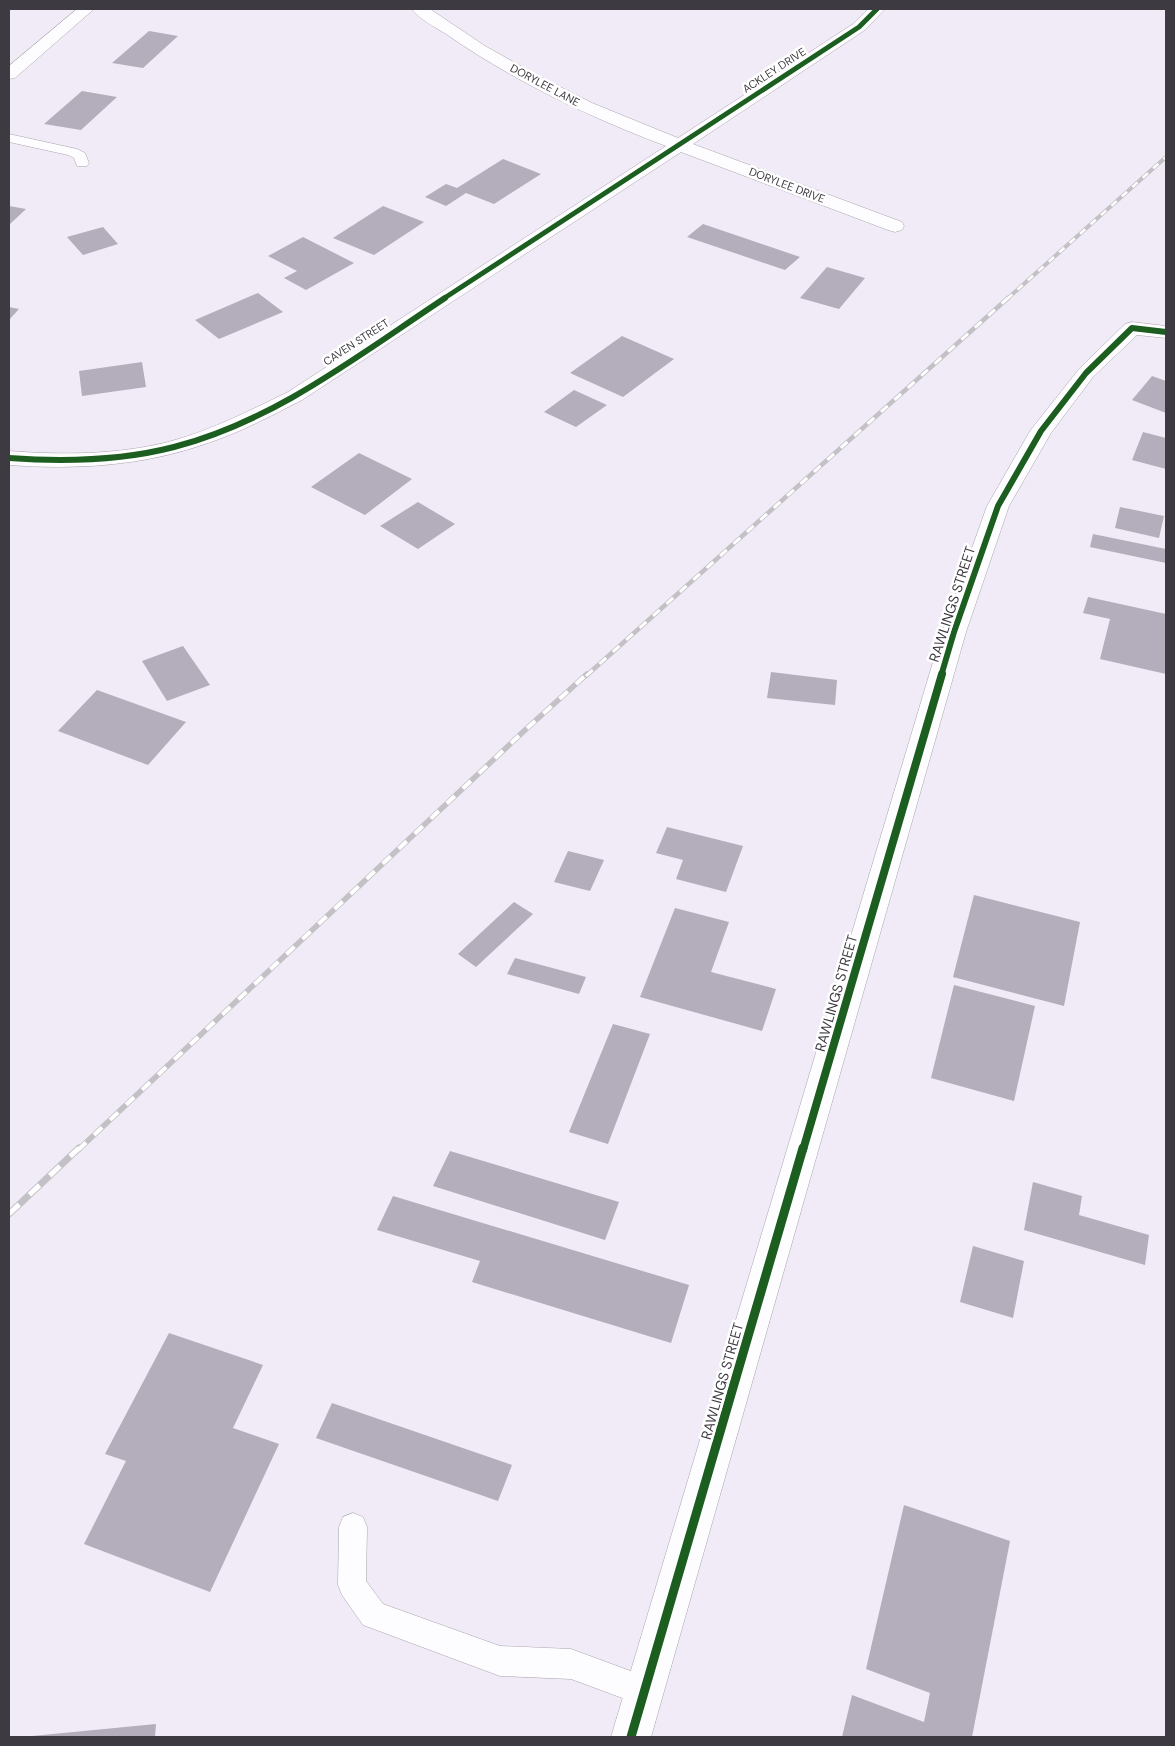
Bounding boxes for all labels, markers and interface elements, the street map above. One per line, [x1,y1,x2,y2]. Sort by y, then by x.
street label: ACKLEY DRIVE [740,44,808,96]
street label: DORYLEE LANE [508,61,582,109]
street label: DORYLEE DRIVE [747,164,827,206]
street label: CAVEN STREET [321,316,391,368]
street label: RAWLINGS STREET [925,544,979,664]
street label: RAWLINGS STREET [811,932,861,1053]
street label: RAWLINGS STREET [697,1320,747,1441]

